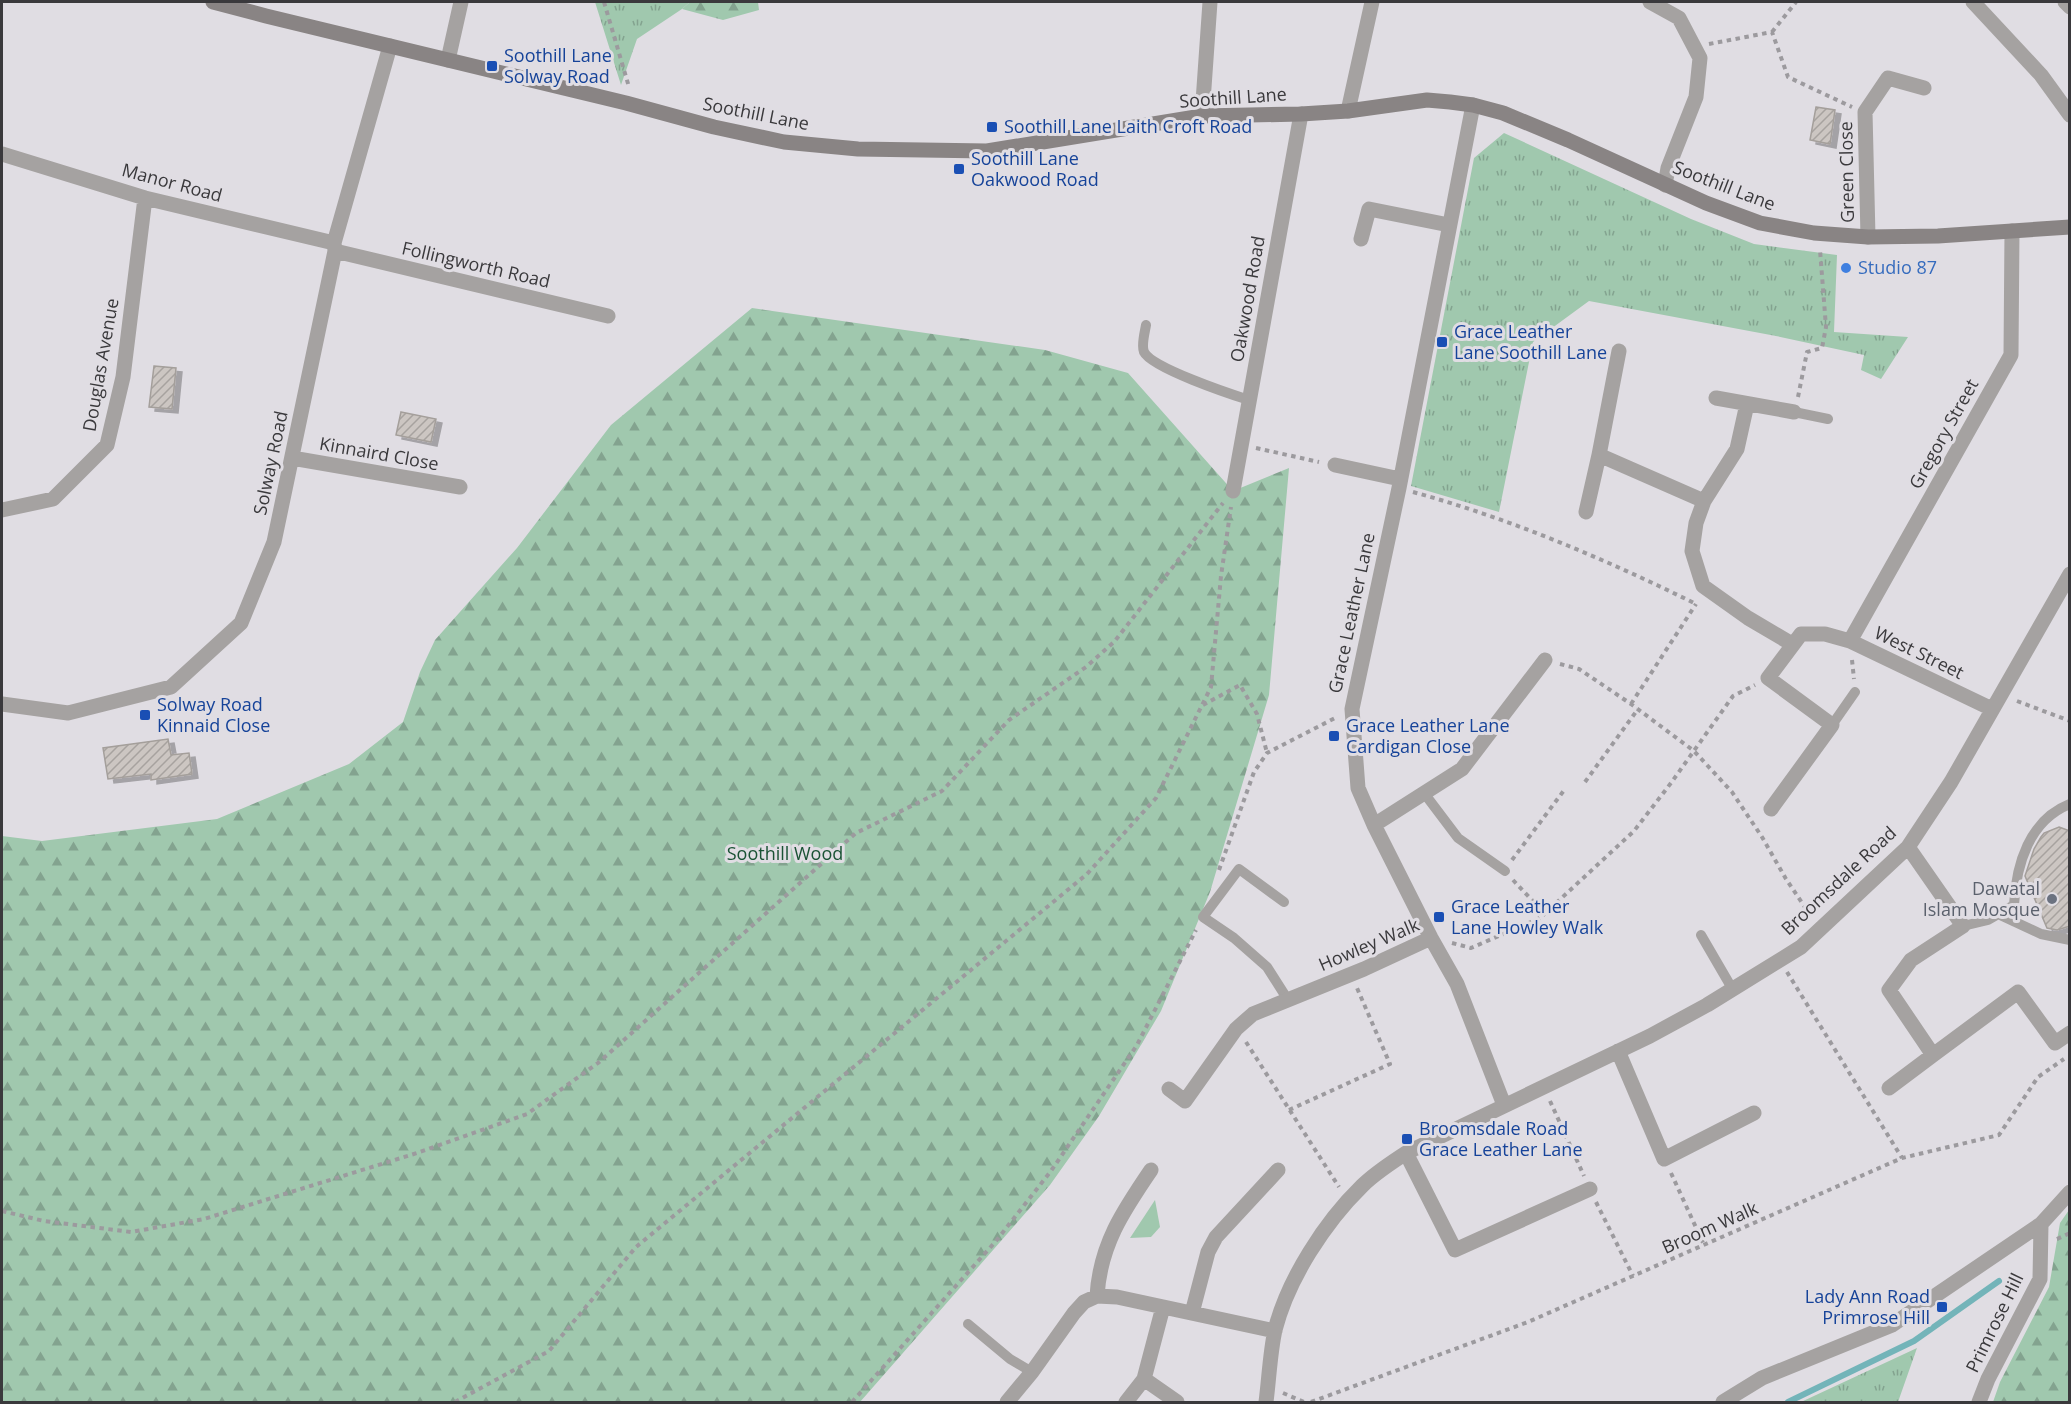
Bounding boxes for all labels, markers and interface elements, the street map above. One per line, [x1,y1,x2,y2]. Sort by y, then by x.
place label: Soothill Lane Solway Road [504,43,612,88]
marker: Soothill Lane Solway Road [485,59,499,73]
street label: Soothill Lane [1178,81,1288,113]
street label: Soothill Lane [701,91,811,135]
place label: Soothill Lane Laith Croft Road [1004,114,1252,138]
marker: Soothill Lane Laith Croft Road [985,120,999,134]
street label: Green Close [1833,121,1859,223]
place label: Soothill Lane Oakwood Road [971,146,1099,191]
street label: Soothill Lane [1670,155,1779,216]
street label: Manor Road [119,157,225,207]
marker: Soothill Lane Oakwood Road [952,162,966,176]
street label: Oakwood Road [1224,234,1270,364]
street label: Follingworth Road [400,235,553,293]
place label: Studio 87 [1858,255,1937,279]
marker: Studio 87 [1839,261,1853,275]
street label: Douglas Avenue [76,296,124,433]
place label: Grace Leather Lane Soothill Lane [1454,319,1607,364]
marker: Grace Leather Lane Soothill Lane [1435,335,1449,349]
street label: Gregory Street [1903,374,1983,493]
street label: Solway Road [247,409,293,517]
street label: Kinnaird Close [318,431,441,475]
street label: Grace Leather Lane [1322,530,1380,695]
street label: West Street [1871,620,1968,684]
place label: Solway Road Kinnaid Close [157,692,270,737]
marker: Solway Road Kinnaid Close [138,708,152,722]
place label: Grace Leather Lane Cardigan Close [1346,713,1510,758]
marker: Grace Leather Lane Cardigan Close [1327,729,1341,743]
street label: Broomsdale Road [1776,821,1901,940]
park label: Soothill Wood [727,841,843,865]
place label: Dawatal Islam Mosque [1923,876,2040,921]
marker: Dawatal Islam Mosque [2045,892,2059,906]
place label: Grace Leather Lane Howley Walk [1451,894,1604,939]
marker: Grace Leather Lane Howley Walk [1432,910,1446,924]
street label: Howley Walk [1315,912,1423,976]
place label: Broomsdale Road Grace Leather Lane [1419,1116,1583,1161]
marker: Broomsdale Road Grace Leather Lane [1400,1132,1414,1146]
street label: Broom Walk [1658,1195,1762,1259]
street label: Primrose Hill [1960,1269,2029,1376]
place label: Lady Ann Road Primrose Hill [1805,1284,1930,1329]
marker: Lady Ann Road Primrose Hill [1935,1300,1949,1314]

